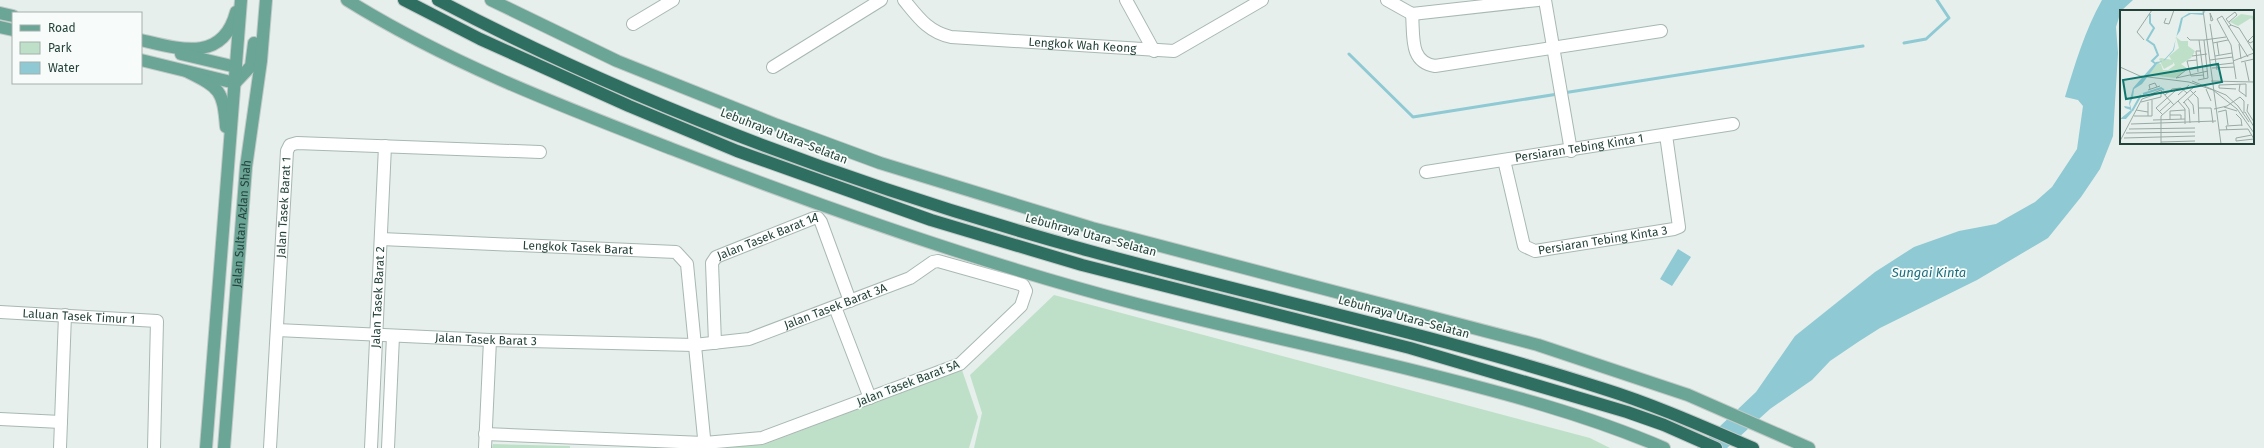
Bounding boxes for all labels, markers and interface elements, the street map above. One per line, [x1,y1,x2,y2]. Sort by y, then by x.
inset map [2120,10,2254,144]
legend [12,12,142,84]
text: Road [48,21,76,35]
street label: Lengkok Wah Keong [1028,35,1138,56]
text: Park [48,41,72,55]
text: Water [48,61,80,75]
street label: Lebuhraya Utara–Selatan [718,105,850,167]
street label: Persiaran Tebing Kinta 1 [1514,131,1644,165]
street label: Jalan Tasek Barat 1 [274,156,294,258]
street label: Jalan Sultan Azlan Shah [230,159,254,288]
street label: Jalan Tasek Barat 1A [715,211,818,263]
street label: Lebuhraya Utara–Selatan [1024,211,1158,259]
street label: Persiaran Tebing Kinta 3 [1537,223,1668,257]
street label: Lengkok Tasek Barat [522,238,634,257]
street label: Jalan Tasek Barat 2 [369,246,387,348]
water label: Sungai Kinta [1891,265,1966,280]
street label: Jalan Tasek Barat 3A [782,280,889,332]
street label: Lebuhraya Utara–Selatan [1337,293,1471,341]
street label: Laluan Tasek Timur 1 [22,306,136,327]
street label: Jalan Tasek Barat 3 [435,330,537,348]
street label: Jalan Tasek Barat 5A [855,357,961,409]

